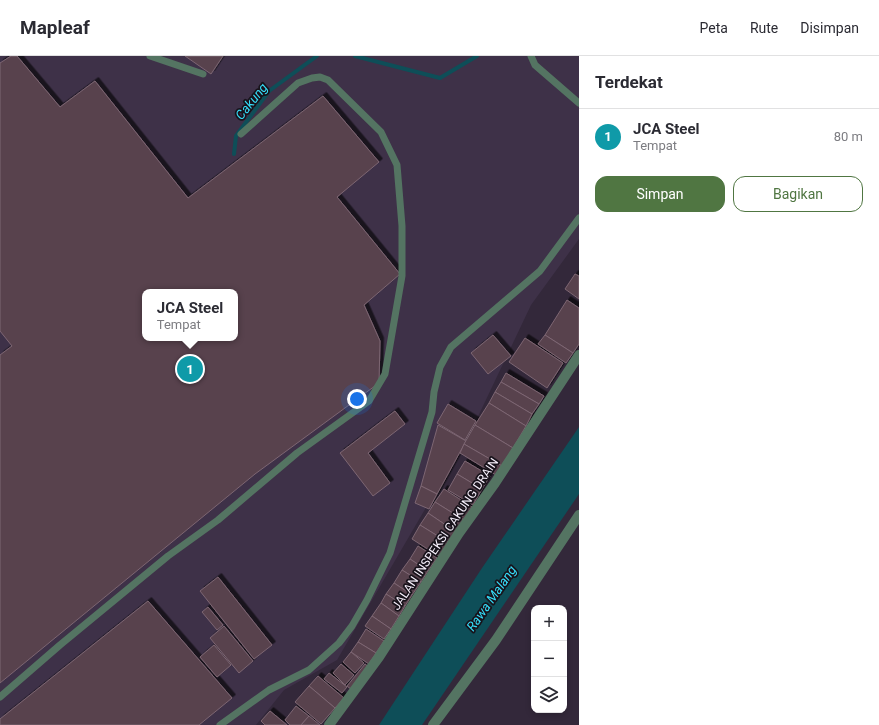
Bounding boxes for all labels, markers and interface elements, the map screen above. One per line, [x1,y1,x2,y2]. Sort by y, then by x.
text: Mapleaf [20,16,90,39]
text: Peta [700,20,728,36]
text: Rute [750,20,778,36]
text: Disimpan [800,20,859,36]
text: Terdekat [595,72,663,92]
water label: Cakung [232,80,271,123]
text: JCA Steel [633,120,699,138]
text: 1 [604,129,612,144]
text: 80 m [834,129,863,144]
text: Tempat [633,138,677,153]
button: Simpan [595,176,725,212]
button: Bagikan [733,176,863,212]
popup [142,289,238,341]
text: JCA Steel [157,299,223,317]
text: Tempat [157,317,201,332]
pin: 1 [177,354,203,384]
your location [347,389,367,409]
street label: JALAN INSPEKSI CAKUNG DRAIN [389,455,501,613]
water label: Rawa Malang [463,563,519,634]
map controls [531,605,567,713]
button: + [531,605,567,641]
button: − [531,641,567,677]
button: layers [531,677,567,713]

